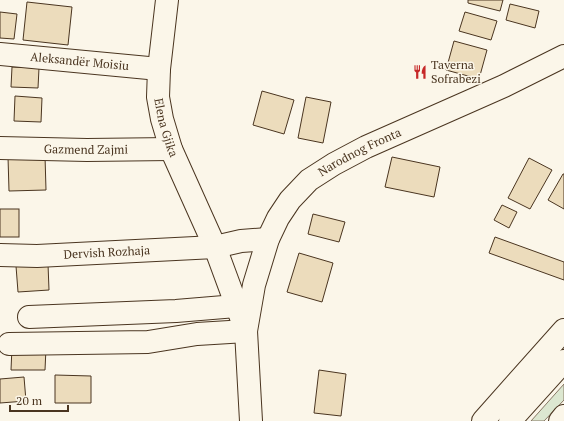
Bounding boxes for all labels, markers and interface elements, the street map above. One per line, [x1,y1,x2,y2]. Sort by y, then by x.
street label: Aleksandër Moisiu [30,49,130,73]
place label: Taverna Sofrabezi [431,57,481,86]
restaurant icon: Taverna Sofrabezi [412,64,428,80]
street label: Elena Gjika [151,97,182,159]
street label: Narodnog Fronta [315,124,403,179]
street label: Gazmend Zajmi [44,141,129,157]
street label: Dervish Rozhaja [63,242,151,262]
scale bar [10,387,68,413]
text: 20 m [16,393,43,408]

